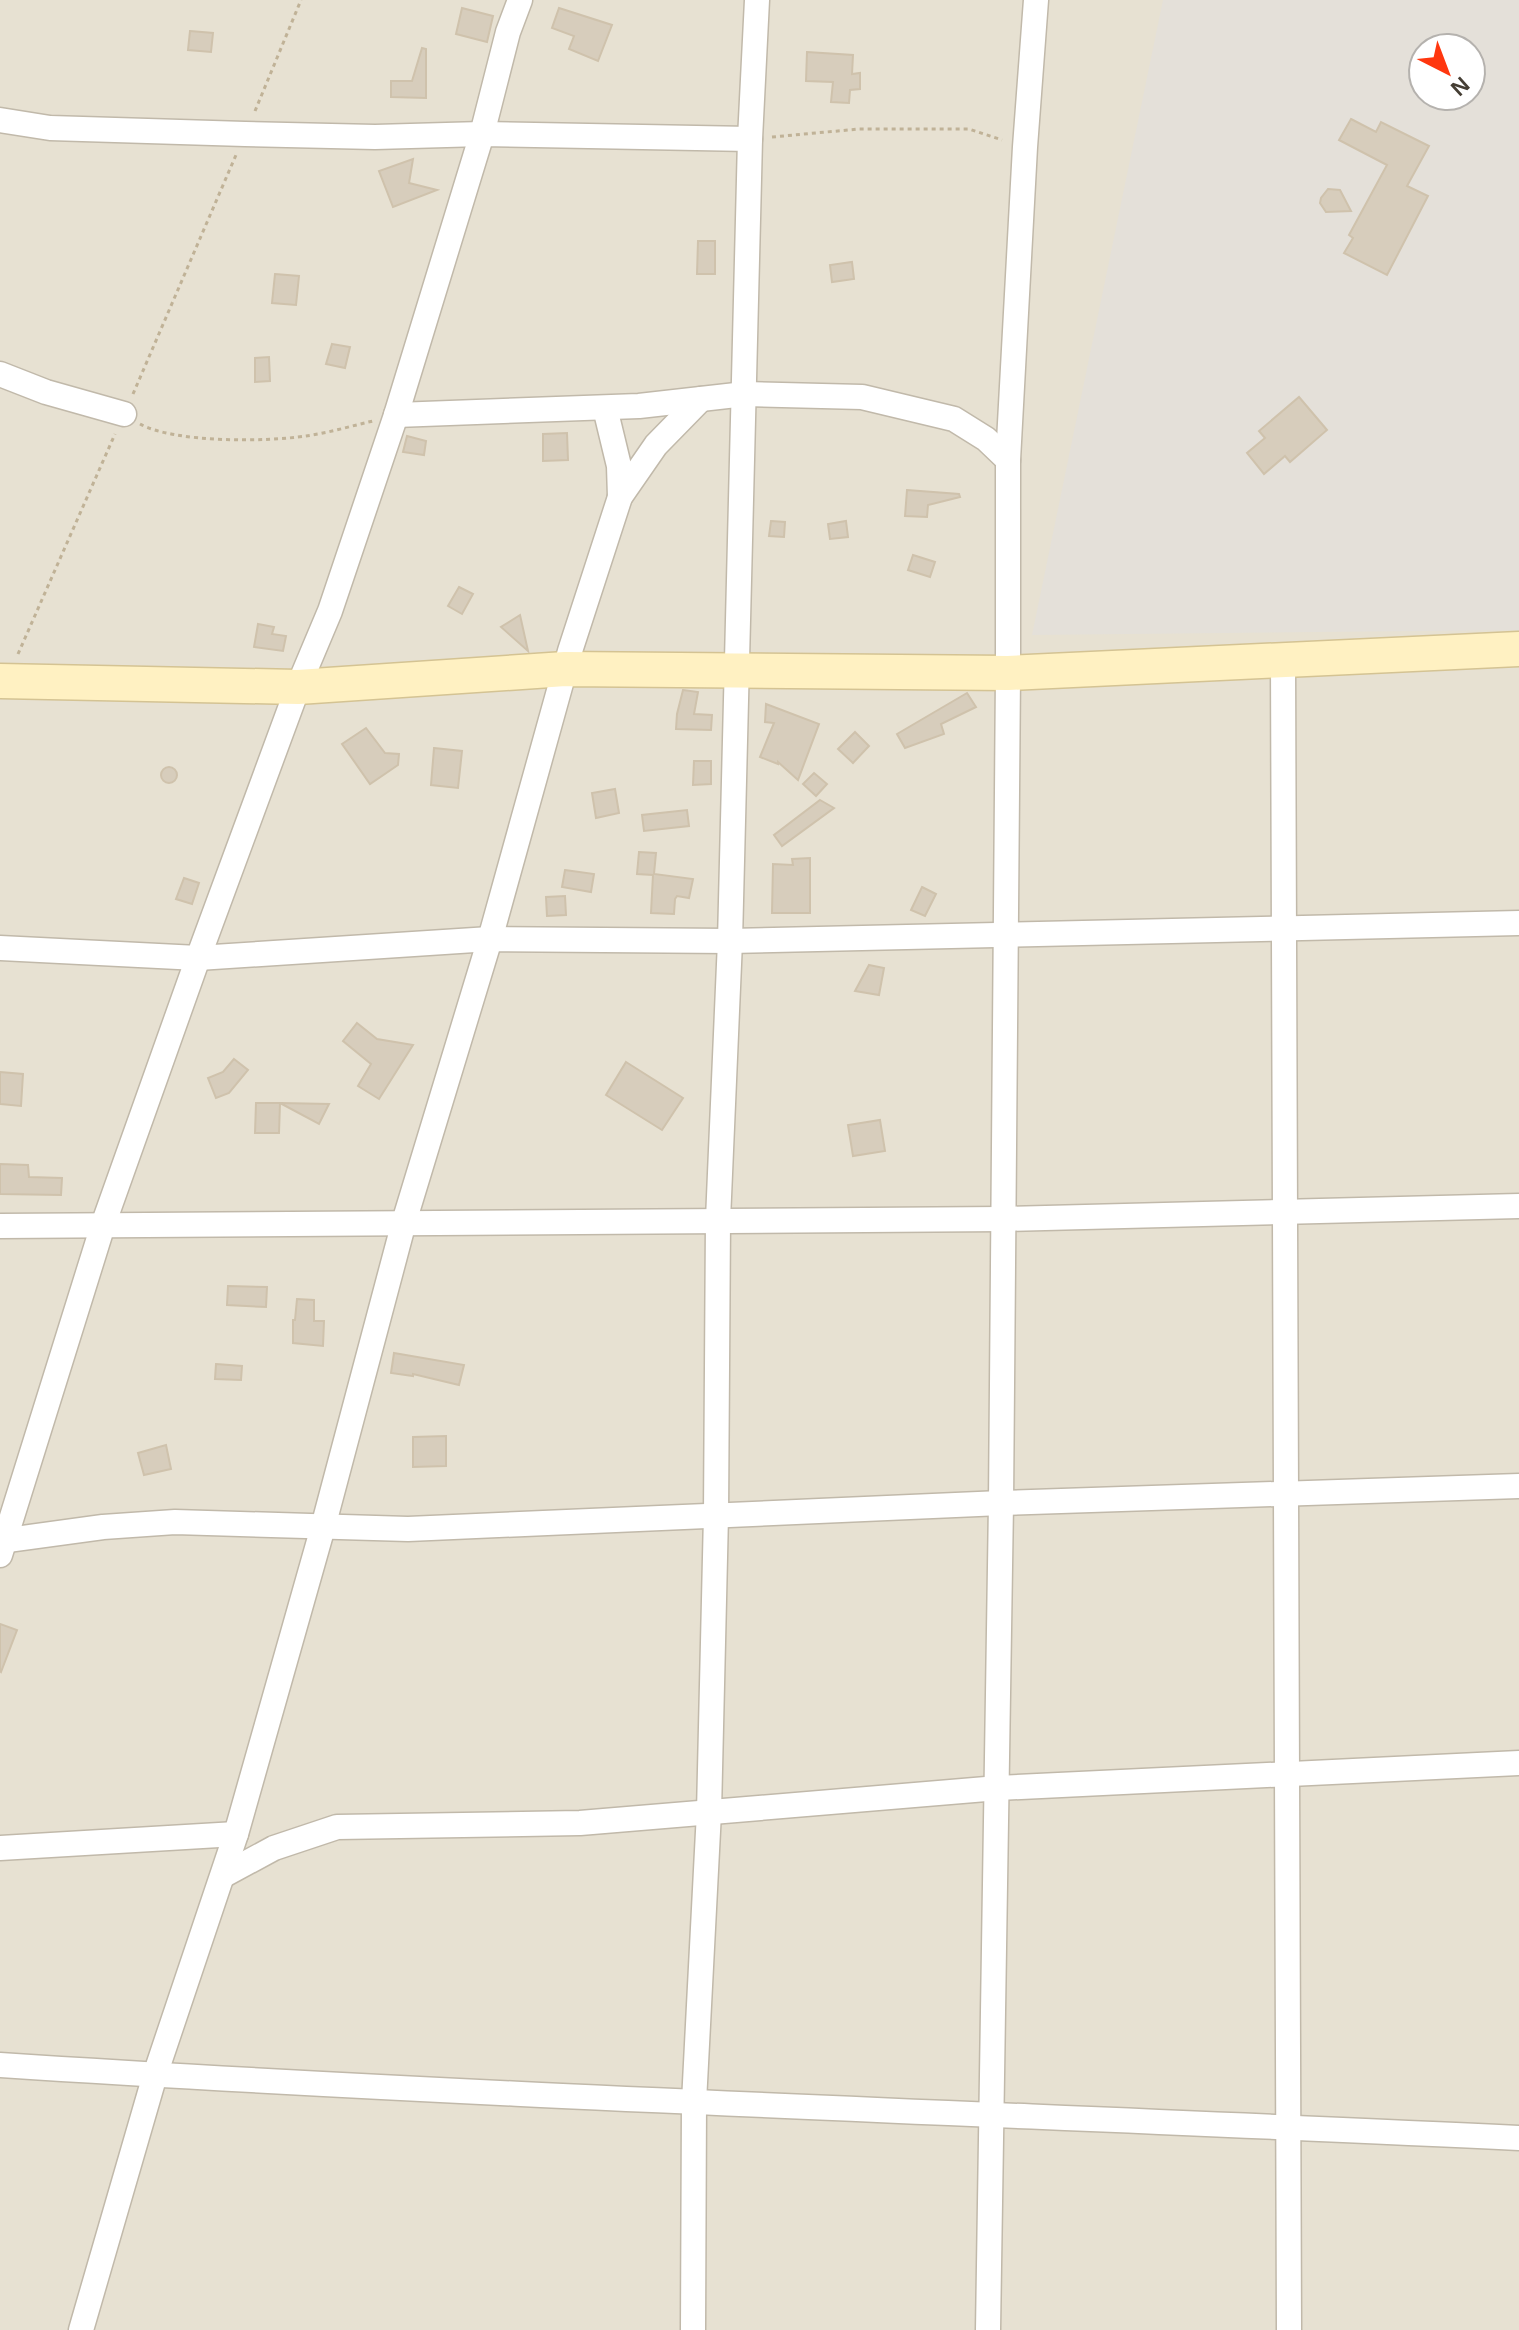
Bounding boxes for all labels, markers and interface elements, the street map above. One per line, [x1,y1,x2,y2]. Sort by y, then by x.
north arrow [1407,32,1487,112]
text: N [1446,72,1474,101]

